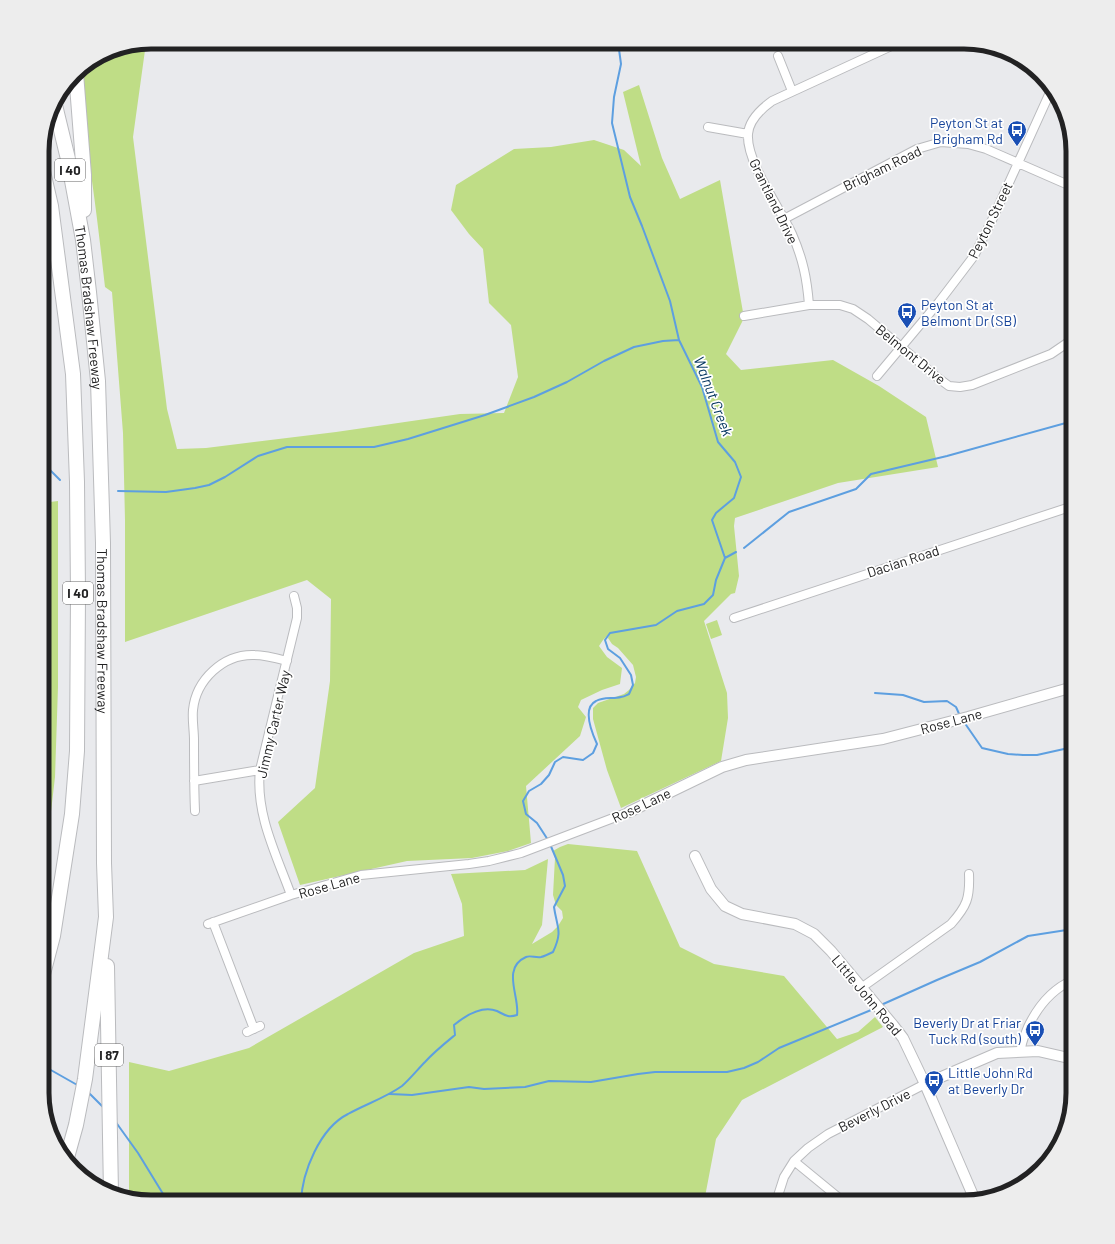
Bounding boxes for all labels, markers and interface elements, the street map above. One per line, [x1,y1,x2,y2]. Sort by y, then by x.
place label: Peyton St at Brigham Rd [930,114,1003,147]
bus stop icon: Peyton St at Brigham Rd [1006,119,1028,147]
street label: Brigham Road [840,142,924,194]
street label: Grantland Drive [746,156,802,246]
road number: I 40 [55,159,85,181]
street label: Peyton Street [964,179,1016,261]
street label: Thomas Bradshaw Freeway [72,224,107,391]
place label: Peyton St at Belmont Dr (SB) [921,296,1016,329]
bus stop icon: Peyton St at Belmont Dr (SB) [896,301,918,329]
street label: Belmont Drive [873,321,949,387]
water label: Walnut Creek [691,353,738,439]
street label: Dacian Road [865,541,941,581]
street label: Thomas Bradshaw Freeway [95,548,112,714]
road number: I 40 [63,582,93,604]
street label: Jimmy Carter Way [252,668,294,780]
street label: Rose Lane [918,705,984,737]
street label: Rose Lane [609,784,673,826]
street label: Rose Lane [296,868,362,902]
street label: Little John Road [828,951,906,1039]
place label: Beverly Dr at Friar Tuck Rd (south) [913,1014,1021,1047]
bus stop icon: Beverly Dr at Friar Tuck Rd (south) [1024,1019,1046,1047]
road number: I 87 [95,1044,123,1066]
place label: Little John Rd at Beverly Dr [948,1064,1033,1097]
bus stop icon: Little John Rd at Beverly Dr [923,1069,945,1097]
street label: Beverly Drive [835,1085,913,1135]

